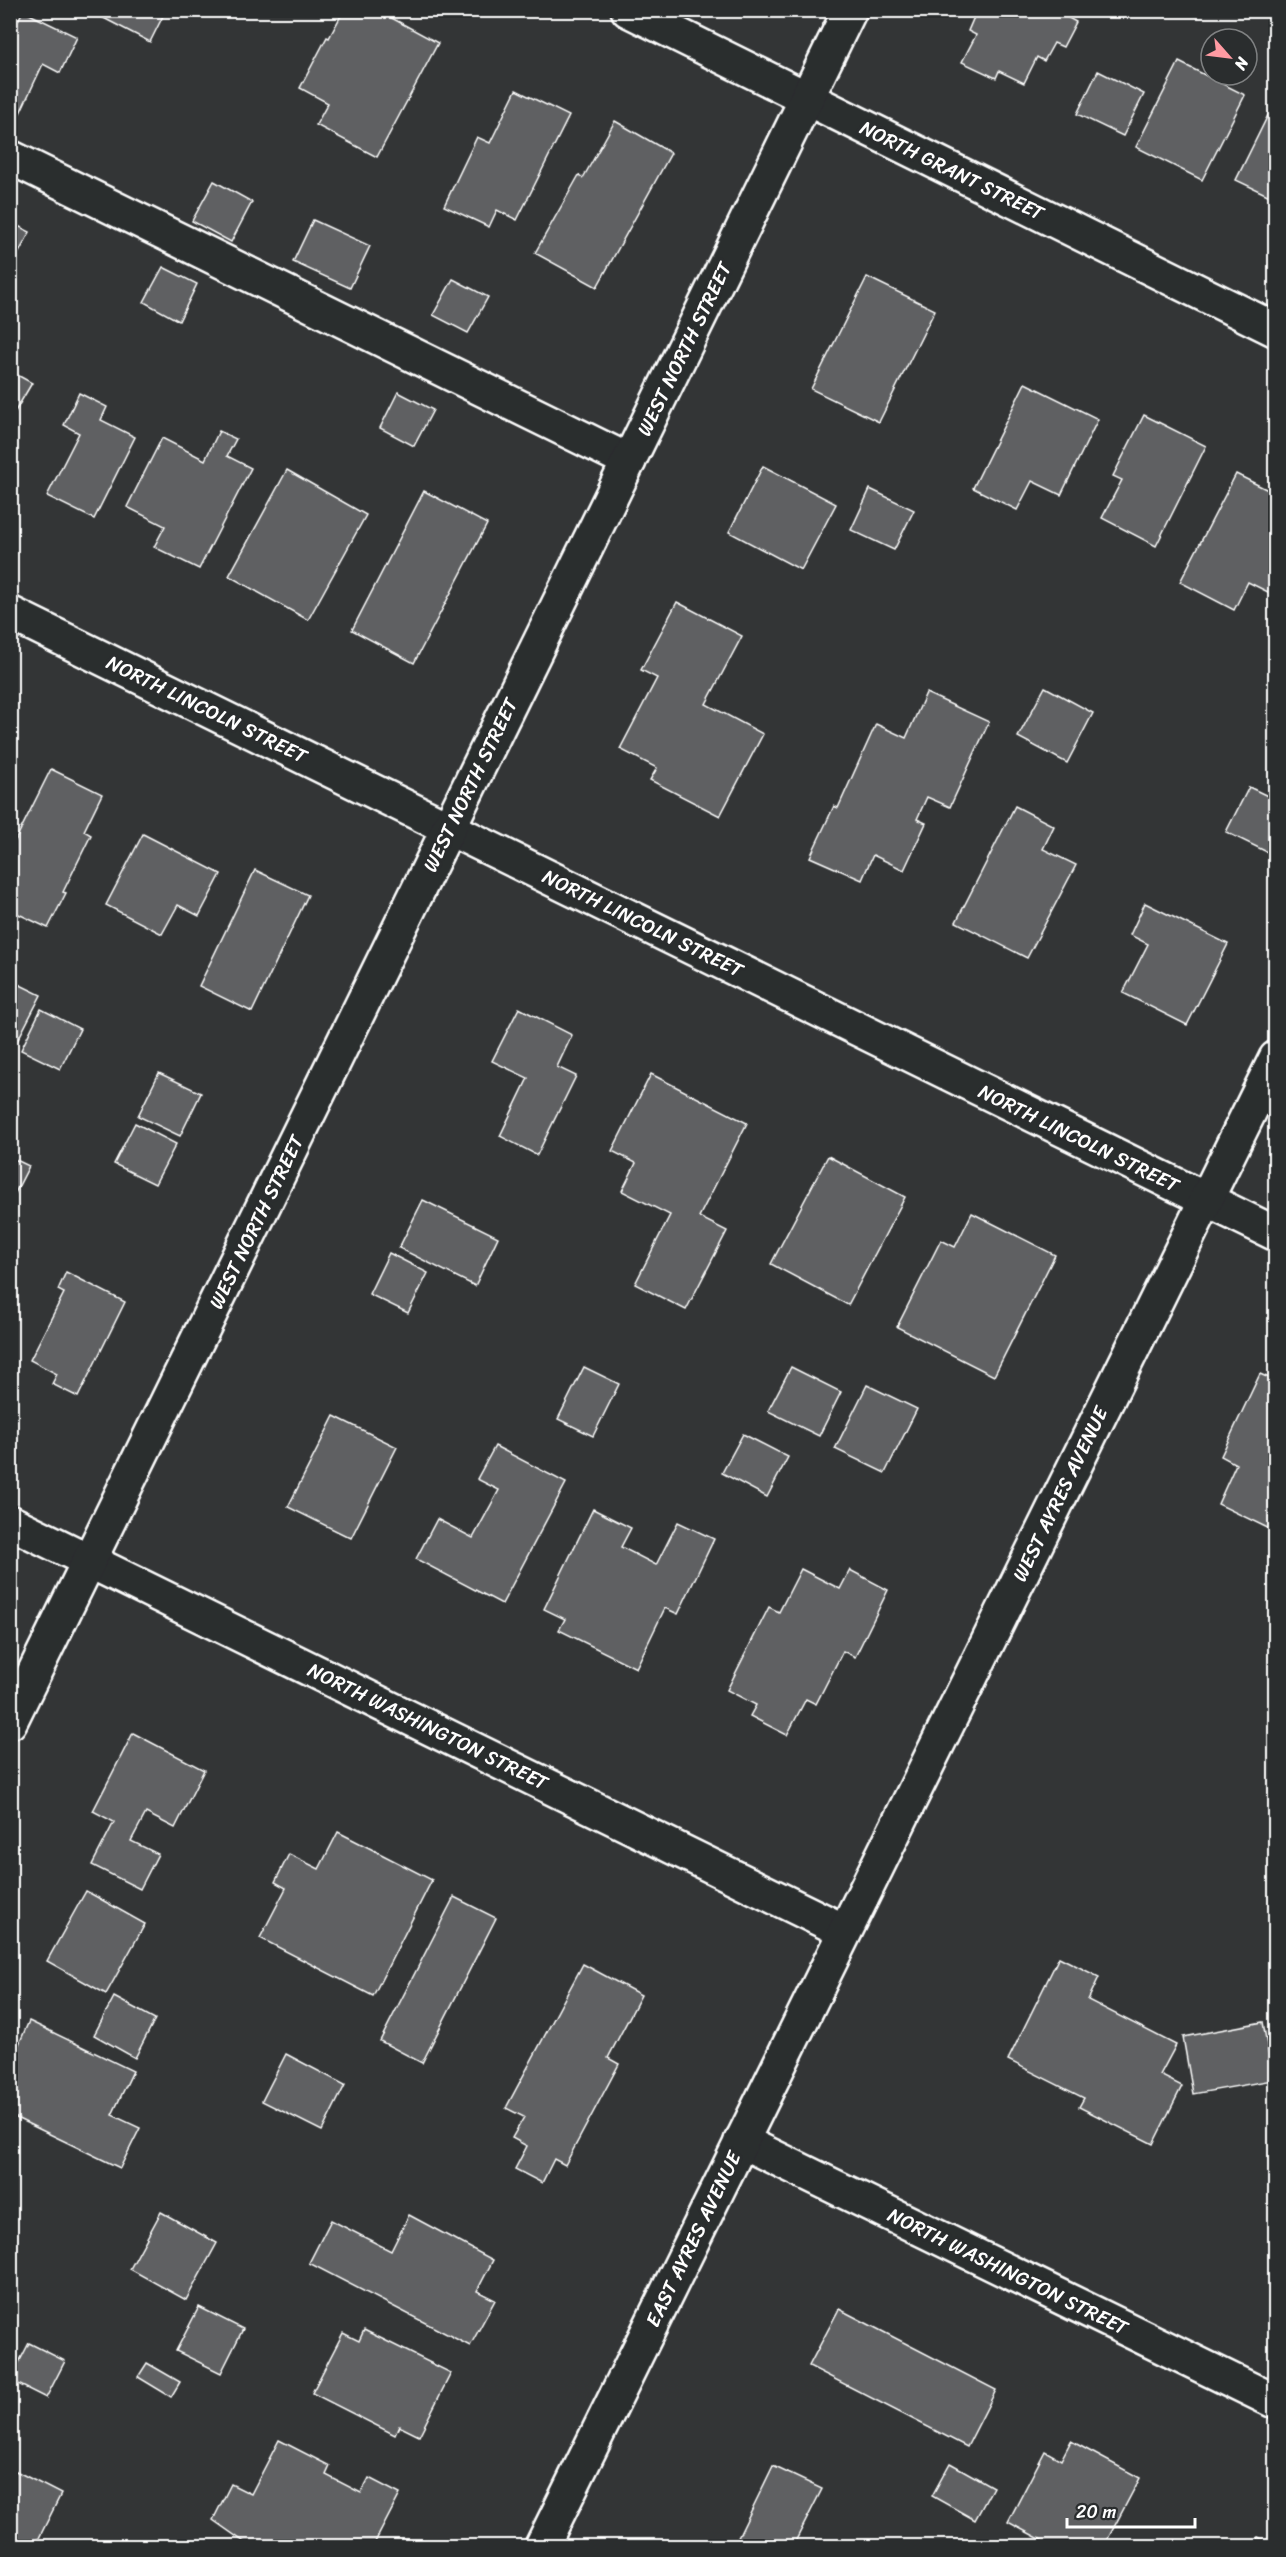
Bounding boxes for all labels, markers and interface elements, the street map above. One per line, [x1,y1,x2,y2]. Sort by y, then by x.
north arrow [1199,27,1259,87]
text: N [1226,51,1258,76]
street label: NORTH GRANT STREET [854,111,1051,231]
street label: WEST NORTH STREET [627,255,742,442]
street label: NORTH LINCOLN STREET [100,645,315,774]
street label: WEST NORTH STREET [413,691,528,878]
street label: NORTH LINCOLN STREET [536,859,751,988]
street label: NORTH LINCOLN STREET [972,1074,1187,1203]
street label: WEST NORTH STREET [199,1128,314,1315]
street label: WEST AYRES AVENUE [1003,1399,1119,1588]
street label: NORTH WASHINGTON STREET [302,1653,555,1800]
street label: EAST AYRES AVENUE [636,2144,752,2333]
street label: NORTH WASHINGTON STREET [882,2198,1135,2345]
scale bar [1067,2491,1194,2529]
text: 20 m [1076,2496,1116,2528]

